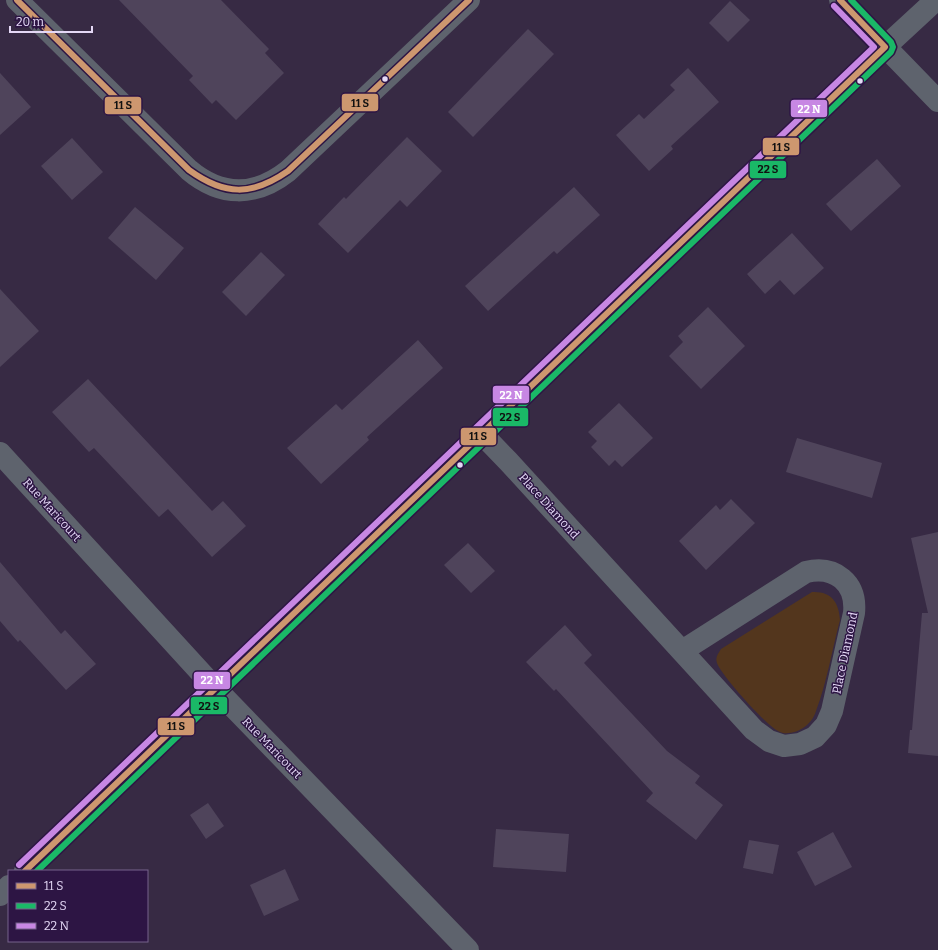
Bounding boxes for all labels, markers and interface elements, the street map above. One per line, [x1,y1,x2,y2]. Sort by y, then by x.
scale bar [10,8,92,34]
text: 20 m [16,15,45,29]
unlabelled marker [380,74,390,84]
unlabelled marker [855,76,865,86]
line badge: 11 S [341,93,379,112]
line badge: 11 S [104,96,142,115]
text: 11 S [351,97,369,110]
text: 11 S [114,99,132,112]
line badge: 22 N [790,99,828,118]
text: 22 N [798,103,821,116]
line badge: 11 S [762,137,800,156]
text: 11 S [772,141,790,154]
line badge: 22 S [749,160,787,179]
text: 22 S [758,163,779,176]
line badge: 22 N [492,385,530,404]
text: 22 N [500,389,523,402]
line badge: 22 S [492,407,529,427]
text: 22 S [500,411,521,424]
line badge: 11 S [460,427,497,446]
text: 11 S [469,430,487,443]
unlabelled marker [455,460,465,470]
street label: Place Diamond [516,470,582,542]
street label: Rue Maricourt [20,476,84,545]
street label: Place Diamond [830,611,860,695]
line badge: 22 N [193,671,231,690]
text: 22 N [201,674,224,687]
line badge: 22 S [190,696,228,715]
text: 22 S [199,700,220,713]
street label: Rue Maricourt [239,714,305,782]
line badge: 11 S [157,717,195,736]
text: 11 S [167,720,185,733]
legend [8,870,148,942]
text: 11 S [44,879,63,893]
text: 22 S [44,899,67,913]
text: 22 N [44,919,69,933]

